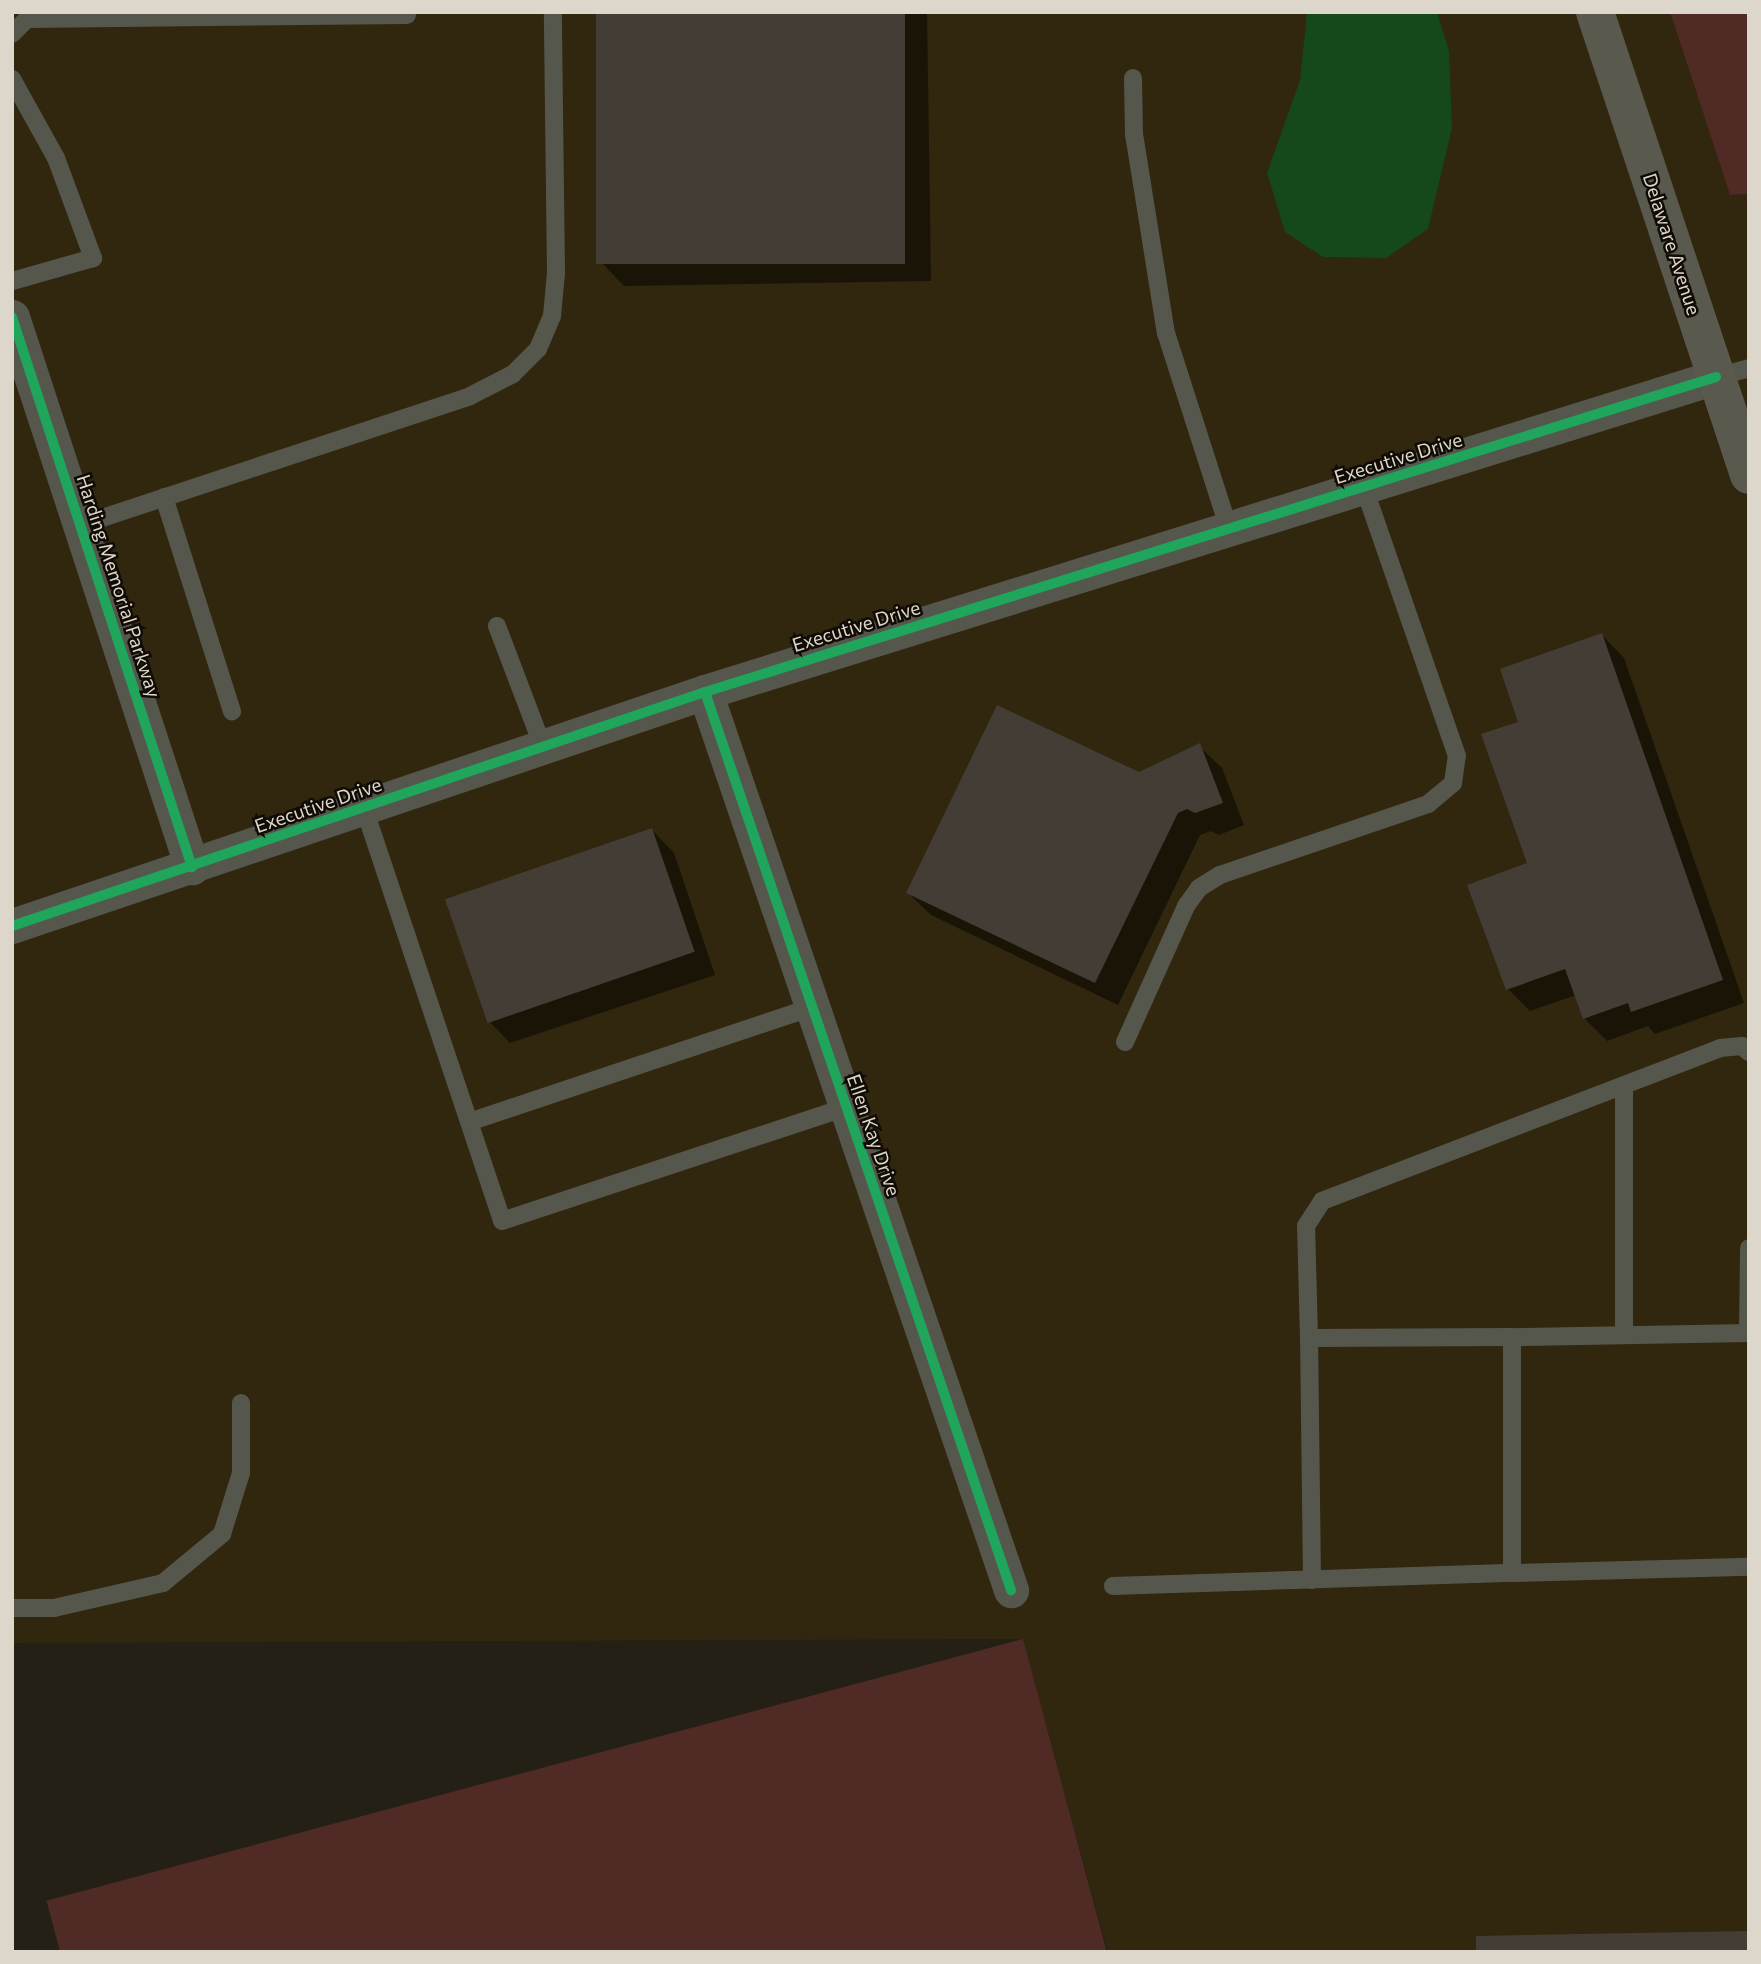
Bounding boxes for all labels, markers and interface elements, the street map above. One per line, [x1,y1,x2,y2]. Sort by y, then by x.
street label: Delaware Avenue [1638,170,1706,318]
street label: Executive Drive [1331,428,1465,488]
street label: Harding Memorial Parkway [72,471,166,701]
street label: Executive Drive [789,596,923,656]
street label: Executive Drive [252,773,384,837]
street label: Ellen Kay Drive [842,1071,906,1199]

